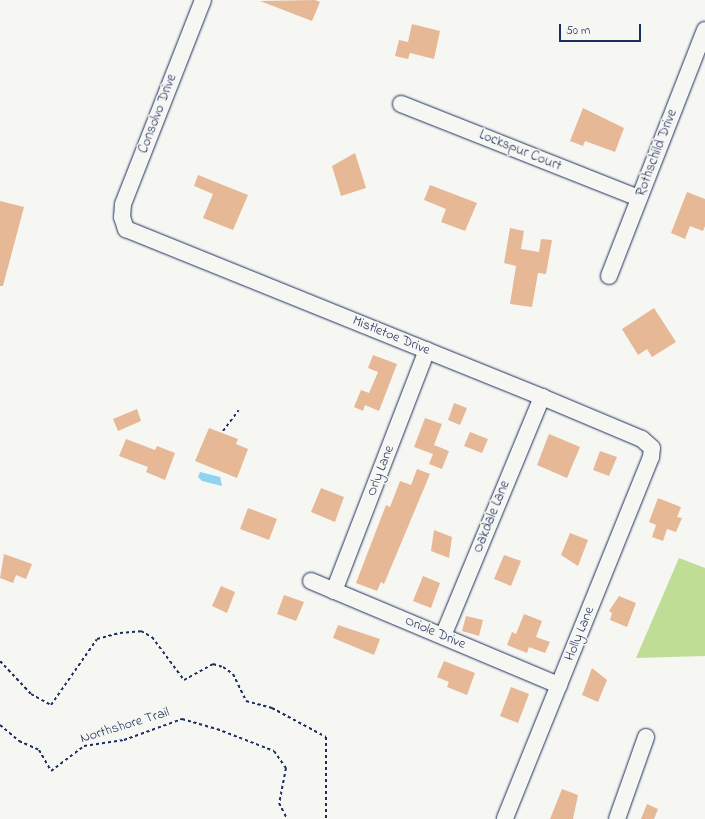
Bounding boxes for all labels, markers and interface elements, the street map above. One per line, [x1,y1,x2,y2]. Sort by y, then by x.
scale bar [561,16,643,42]
text: 50 m [566,22,590,40]
street label: Consolvo Drive [135,72,181,156]
street label: Rothschild Drive [633,107,681,199]
street label: Lockspur Court [476,127,564,175]
street label: Mistletoe Drive [350,313,432,359]
street label: Orly Lane [364,443,398,499]
street label: Oakdale Lane [470,478,514,556]
street label: Holly Lane [562,604,598,664]
street label: Oriole Drive [402,613,468,653]
street label: Northshore Trail [78,704,172,748]

